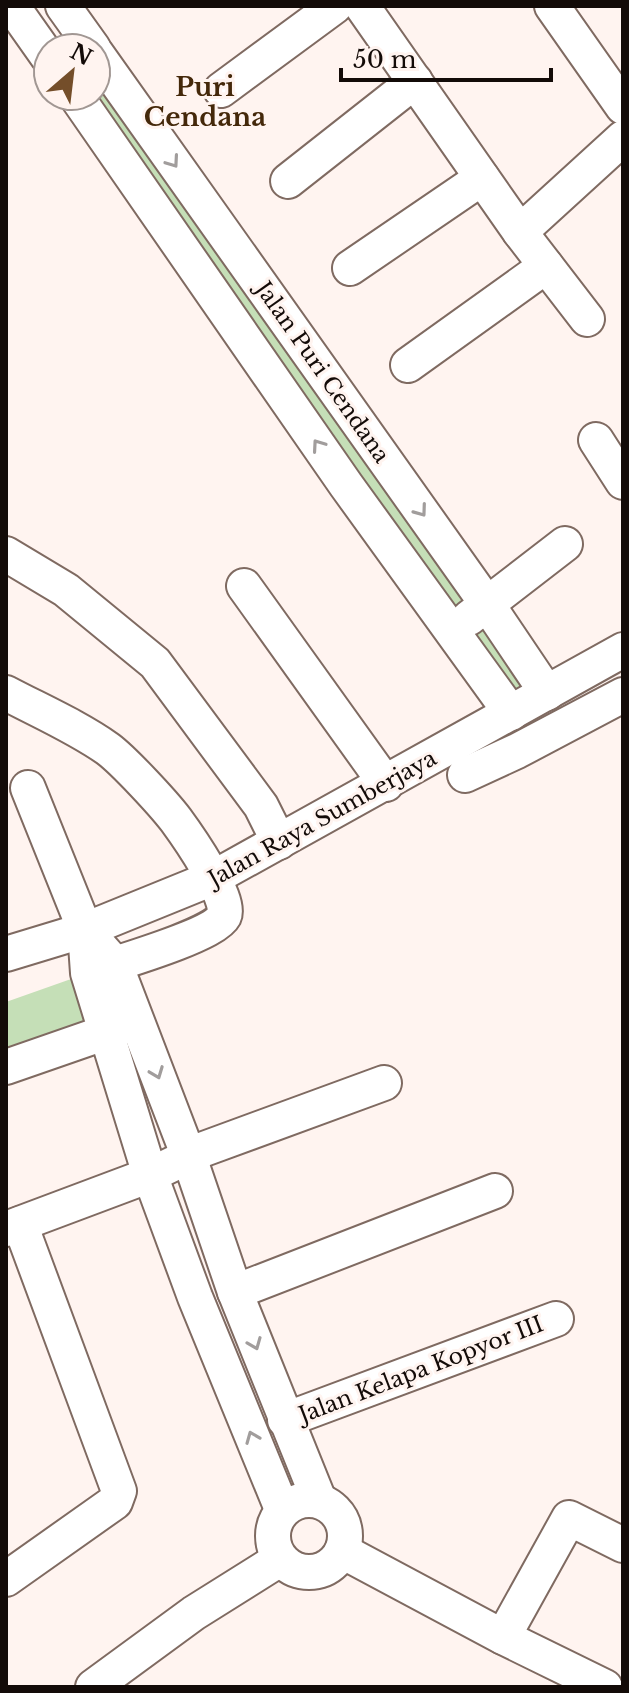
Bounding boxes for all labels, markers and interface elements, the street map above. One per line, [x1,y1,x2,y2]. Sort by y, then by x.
north arrow [32,32,112,112]
scale bar [341,32,551,82]
text: N [66,38,97,72]
text: 50 m [353,45,417,74]
district label: Puri Cendana [144,71,266,133]
one-way arrow [163,154,178,168]
street label: Jalan Puri Cendana [248,274,396,469]
one-way arrow [313,439,328,453]
one-way arrow [412,502,426,517]
street label: Jalan Raya Sumberjaya [201,744,442,894]
one-way arrow [147,1065,164,1079]
street label: Jalan Kelapa Kopyor III [292,1310,547,1430]
one-way arrow [245,1336,262,1350]
one-way arrow [246,1431,262,1445]

